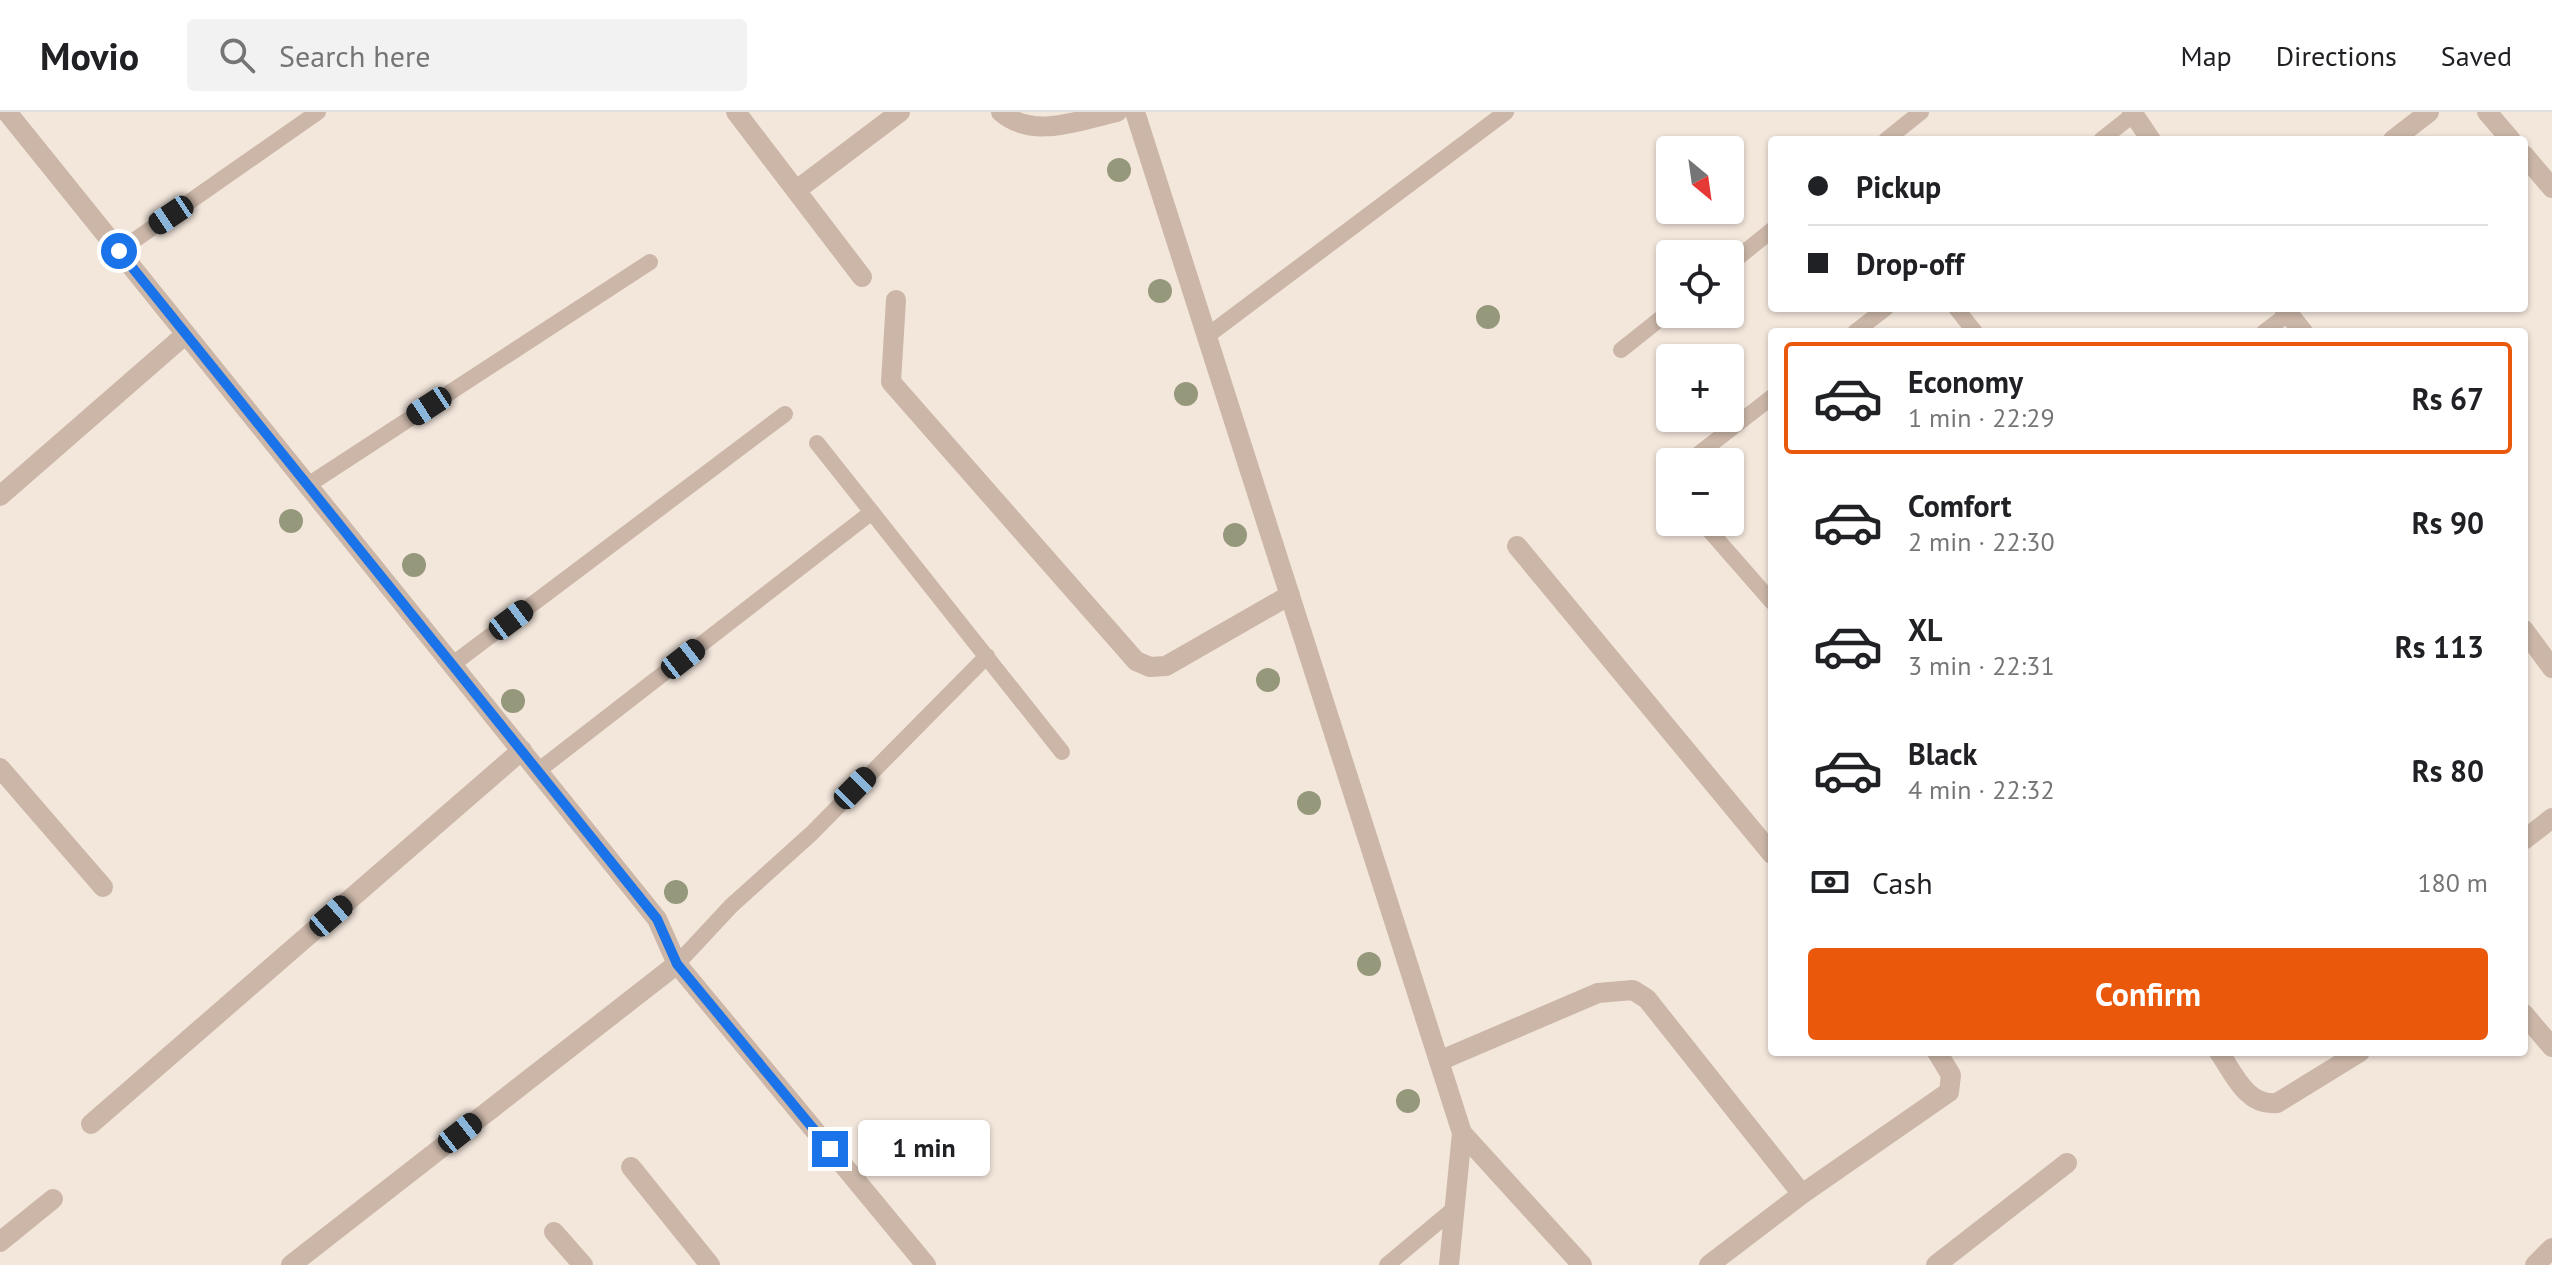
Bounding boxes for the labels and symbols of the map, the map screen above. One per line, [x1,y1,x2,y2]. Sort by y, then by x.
north arrow [1656,136,1744,224]
car [144,192,198,238]
route start [101,233,137,269]
car [402,383,456,429]
car [485,596,537,644]
car [657,635,709,683]
car [830,763,880,813]
car [305,891,357,941]
car [434,1109,486,1157]
callout: 1 min [858,1121,990,1177]
route end [812,1131,848,1167]

